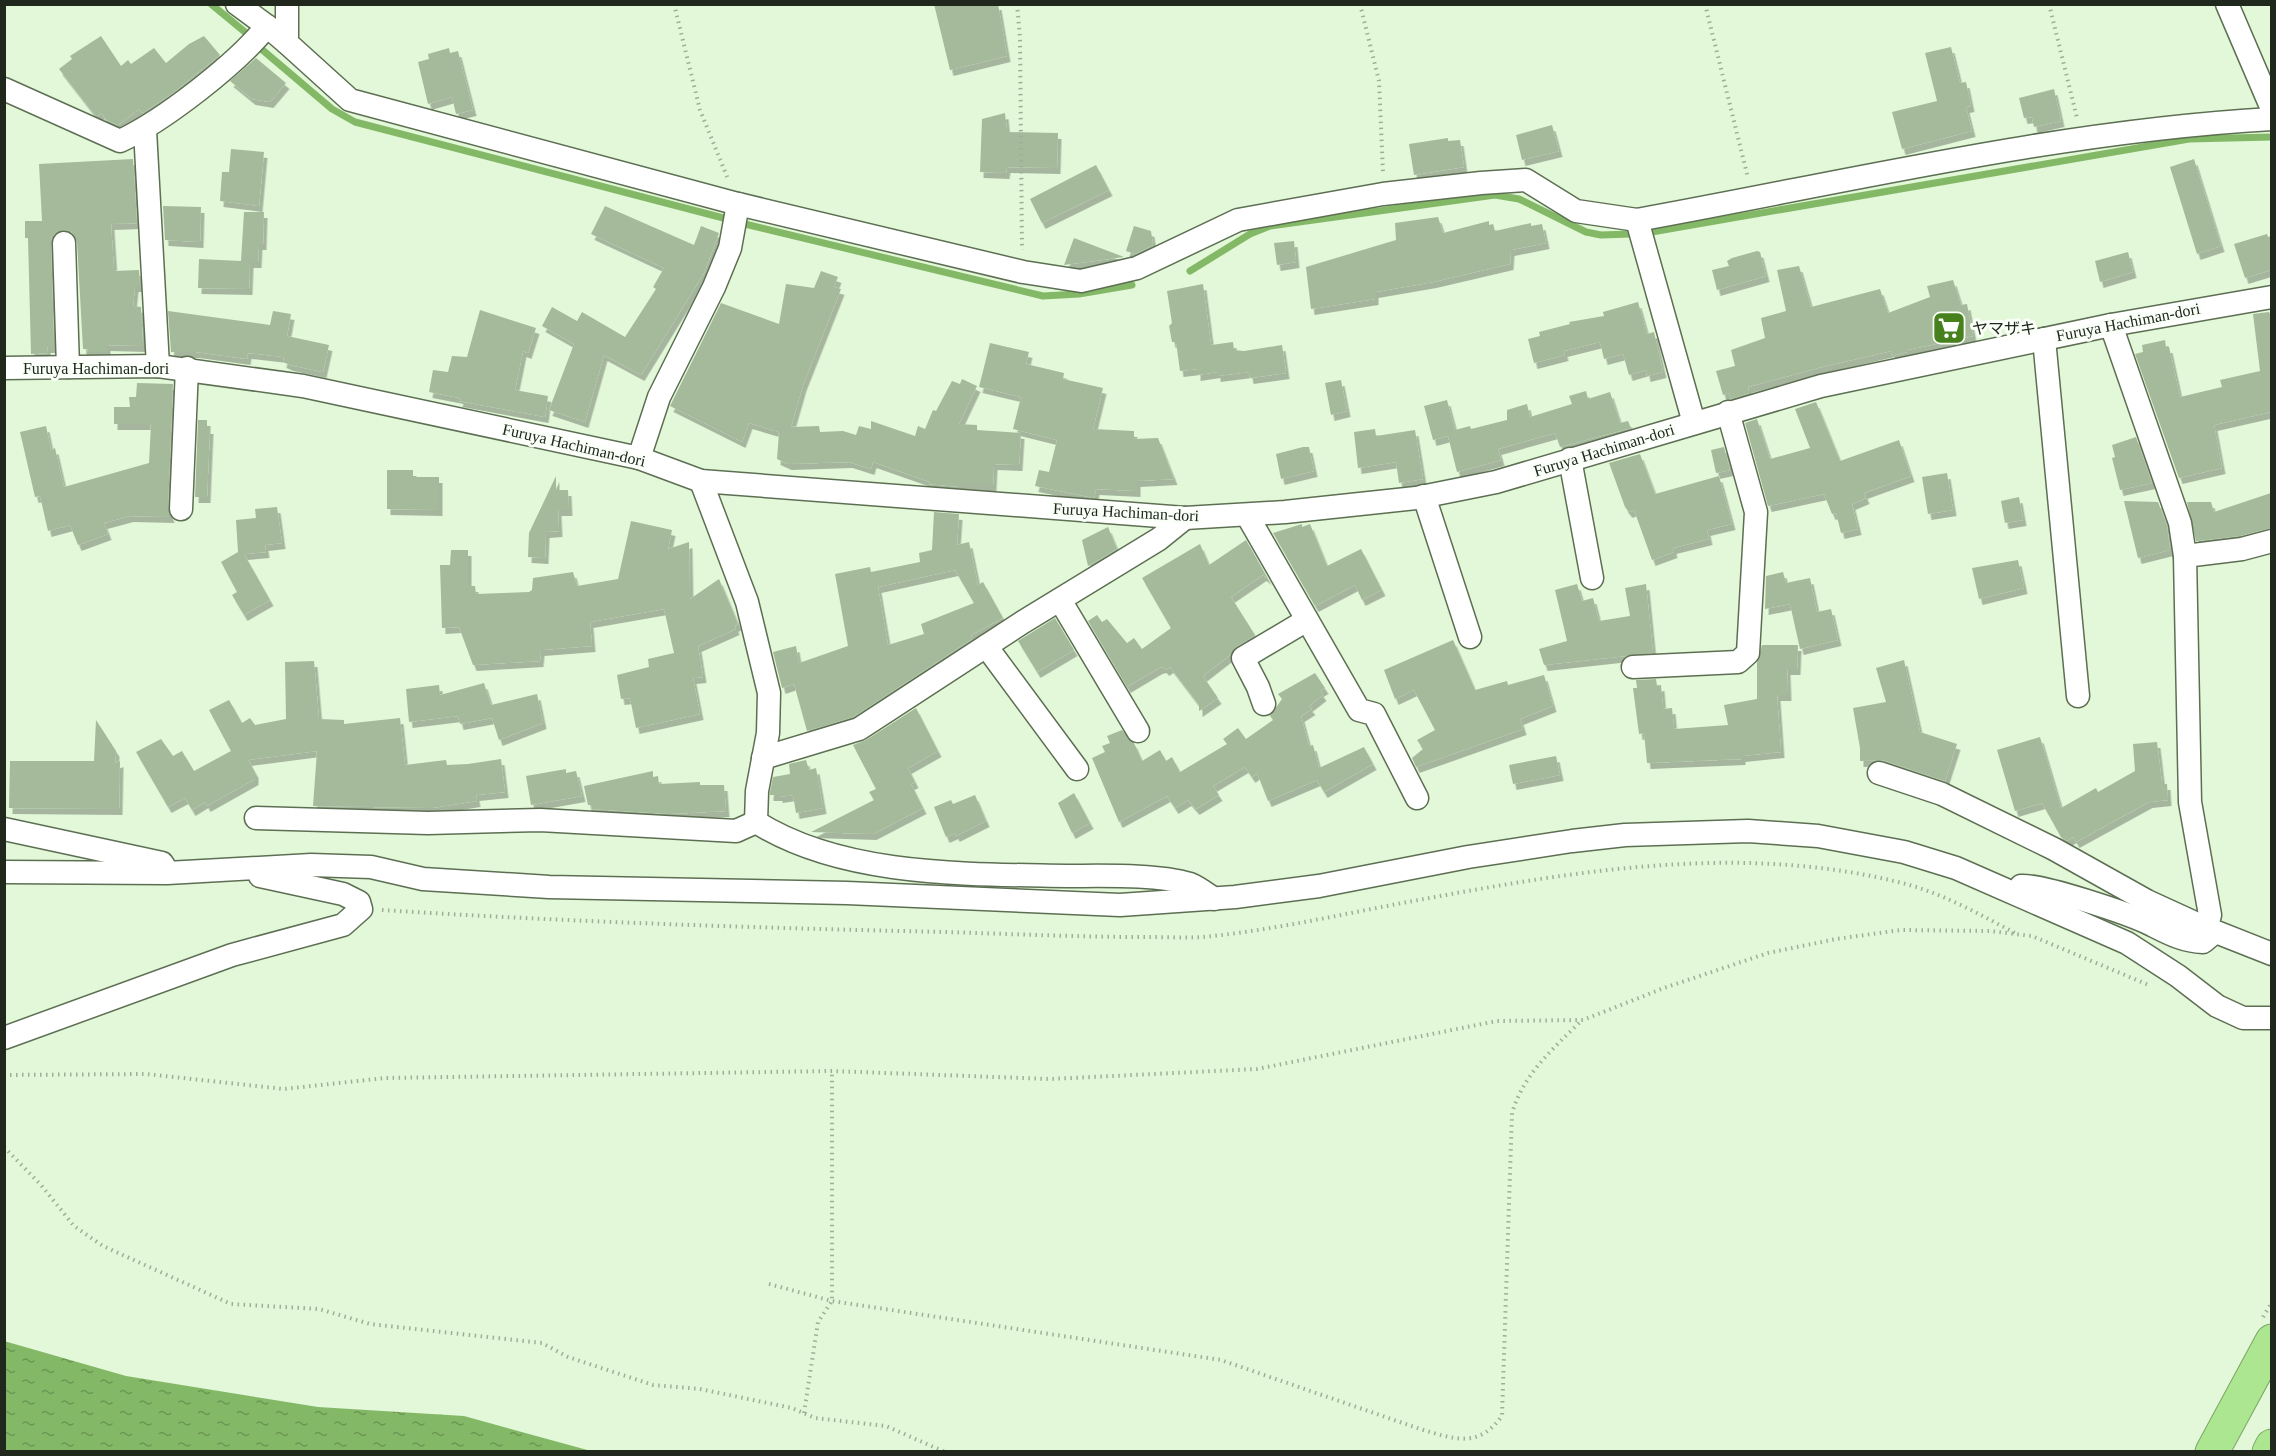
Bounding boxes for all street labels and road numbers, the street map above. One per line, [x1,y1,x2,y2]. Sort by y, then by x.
street label: Furuya Hachiman-dori [2055,300,2202,345]
street label: Furuya Hachiman-dori [23,360,170,378]
street label: Furuya Hachiman-dori [501,420,648,471]
street label: Furuya Hachiman-dori [1532,420,1677,480]
street label: Furuya Hachiman-dori [1053,500,1200,525]

